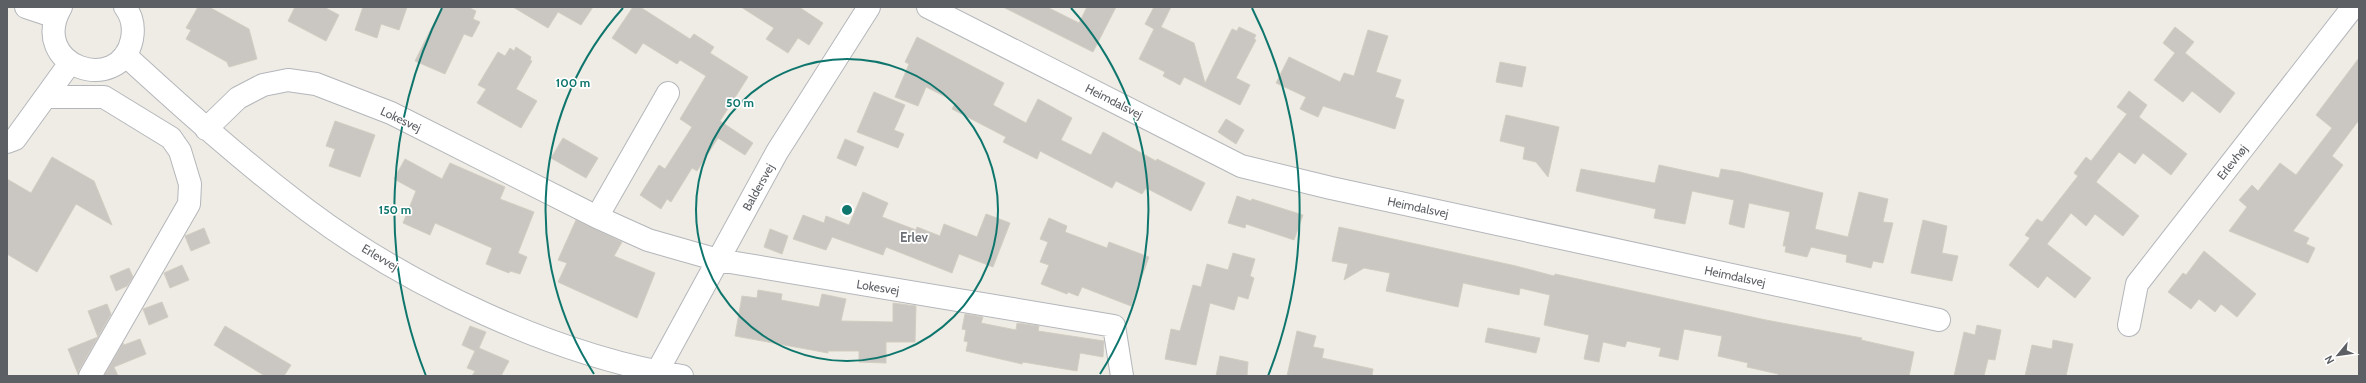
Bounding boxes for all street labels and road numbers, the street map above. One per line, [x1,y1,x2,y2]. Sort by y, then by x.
street label: Heimdalsvej [1083,80,1145,122]
street label: Lokesvej [378,103,424,135]
street label: Erlevhøj [2214,141,2250,183]
street label: Baldersvej [739,161,777,213]
street label: Heimdalsvej [1386,193,1450,221]
street label: Erlevvej [359,240,401,274]
street label: Heimdalsvej [1703,262,1767,290]
street label: Lokesvej [855,276,901,298]

